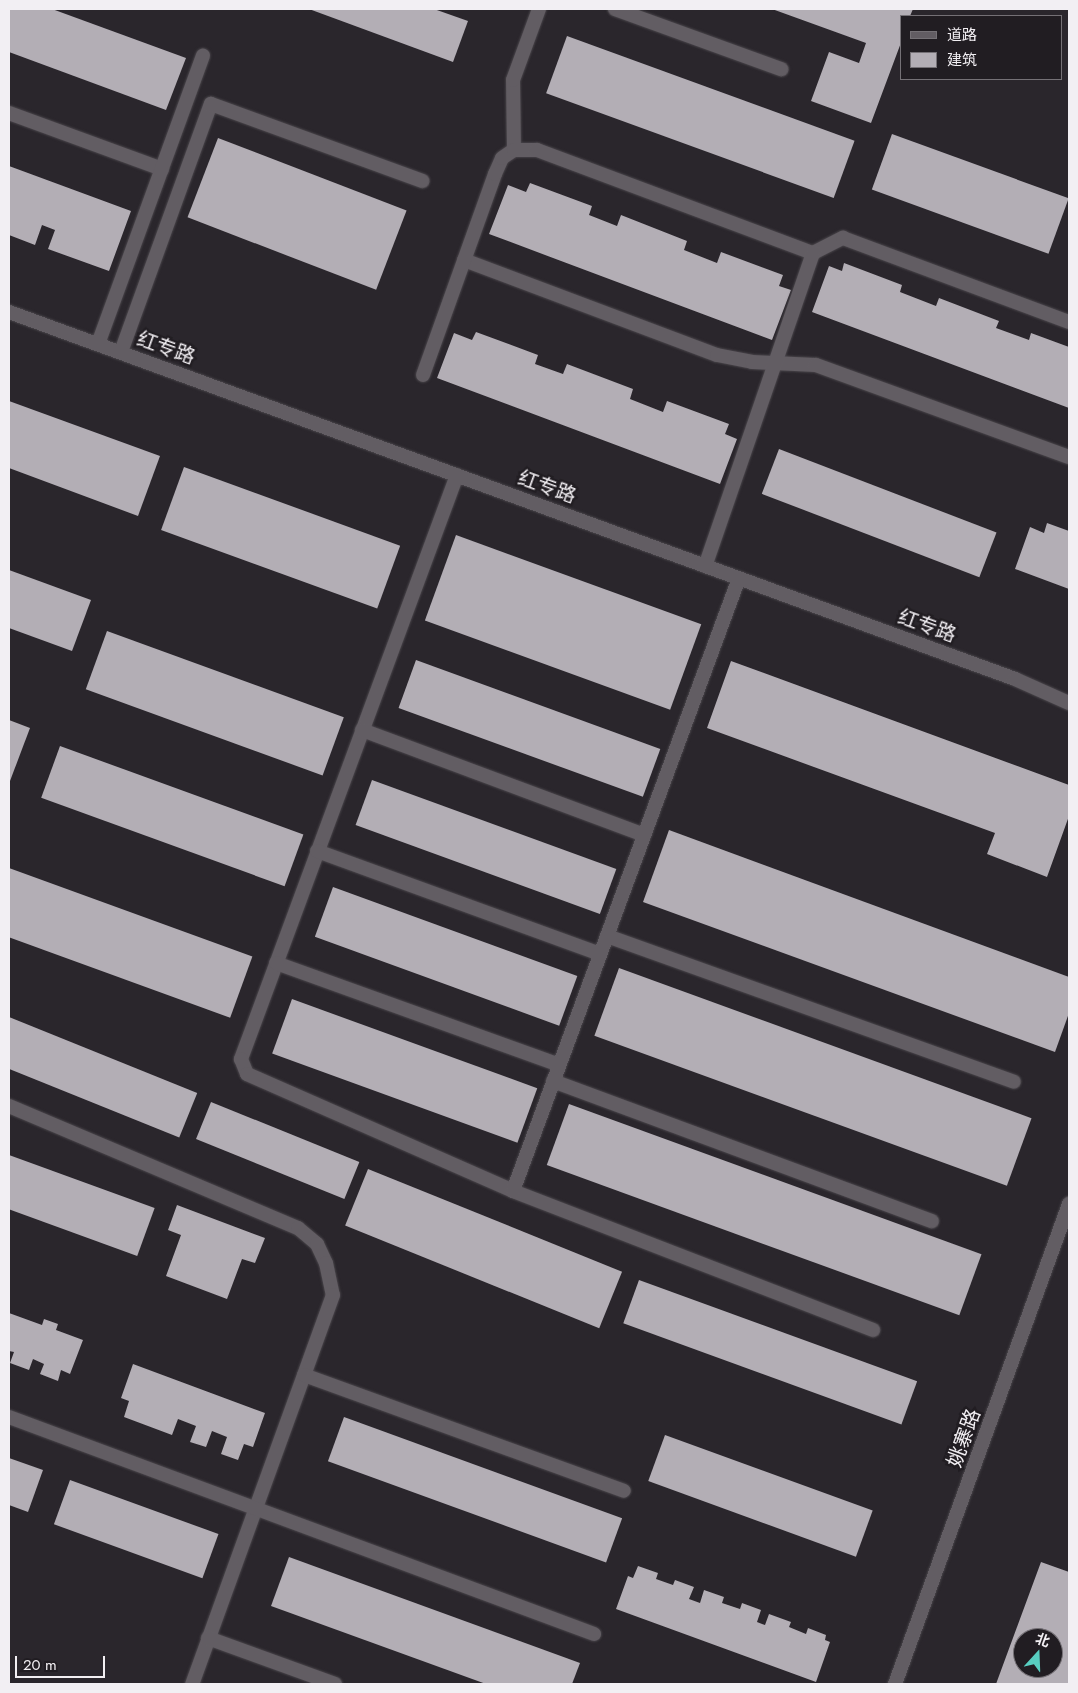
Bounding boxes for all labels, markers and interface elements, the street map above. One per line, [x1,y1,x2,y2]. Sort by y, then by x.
legend [900,15,1063,80]
text: 道路 [947,24,977,46]
text: 建筑 [947,49,977,71]
street label: 红专路 [134,326,198,370]
street label: 红专路 [515,465,579,509]
street label: 红专路 [895,604,959,648]
street label: 姚寨路 [942,1406,986,1470]
north arrow [1013,1628,1063,1678]
text: 北 [1033,1628,1053,1652]
scale bar [18,1646,108,1678]
text: 20 m [23,1654,57,1676]

